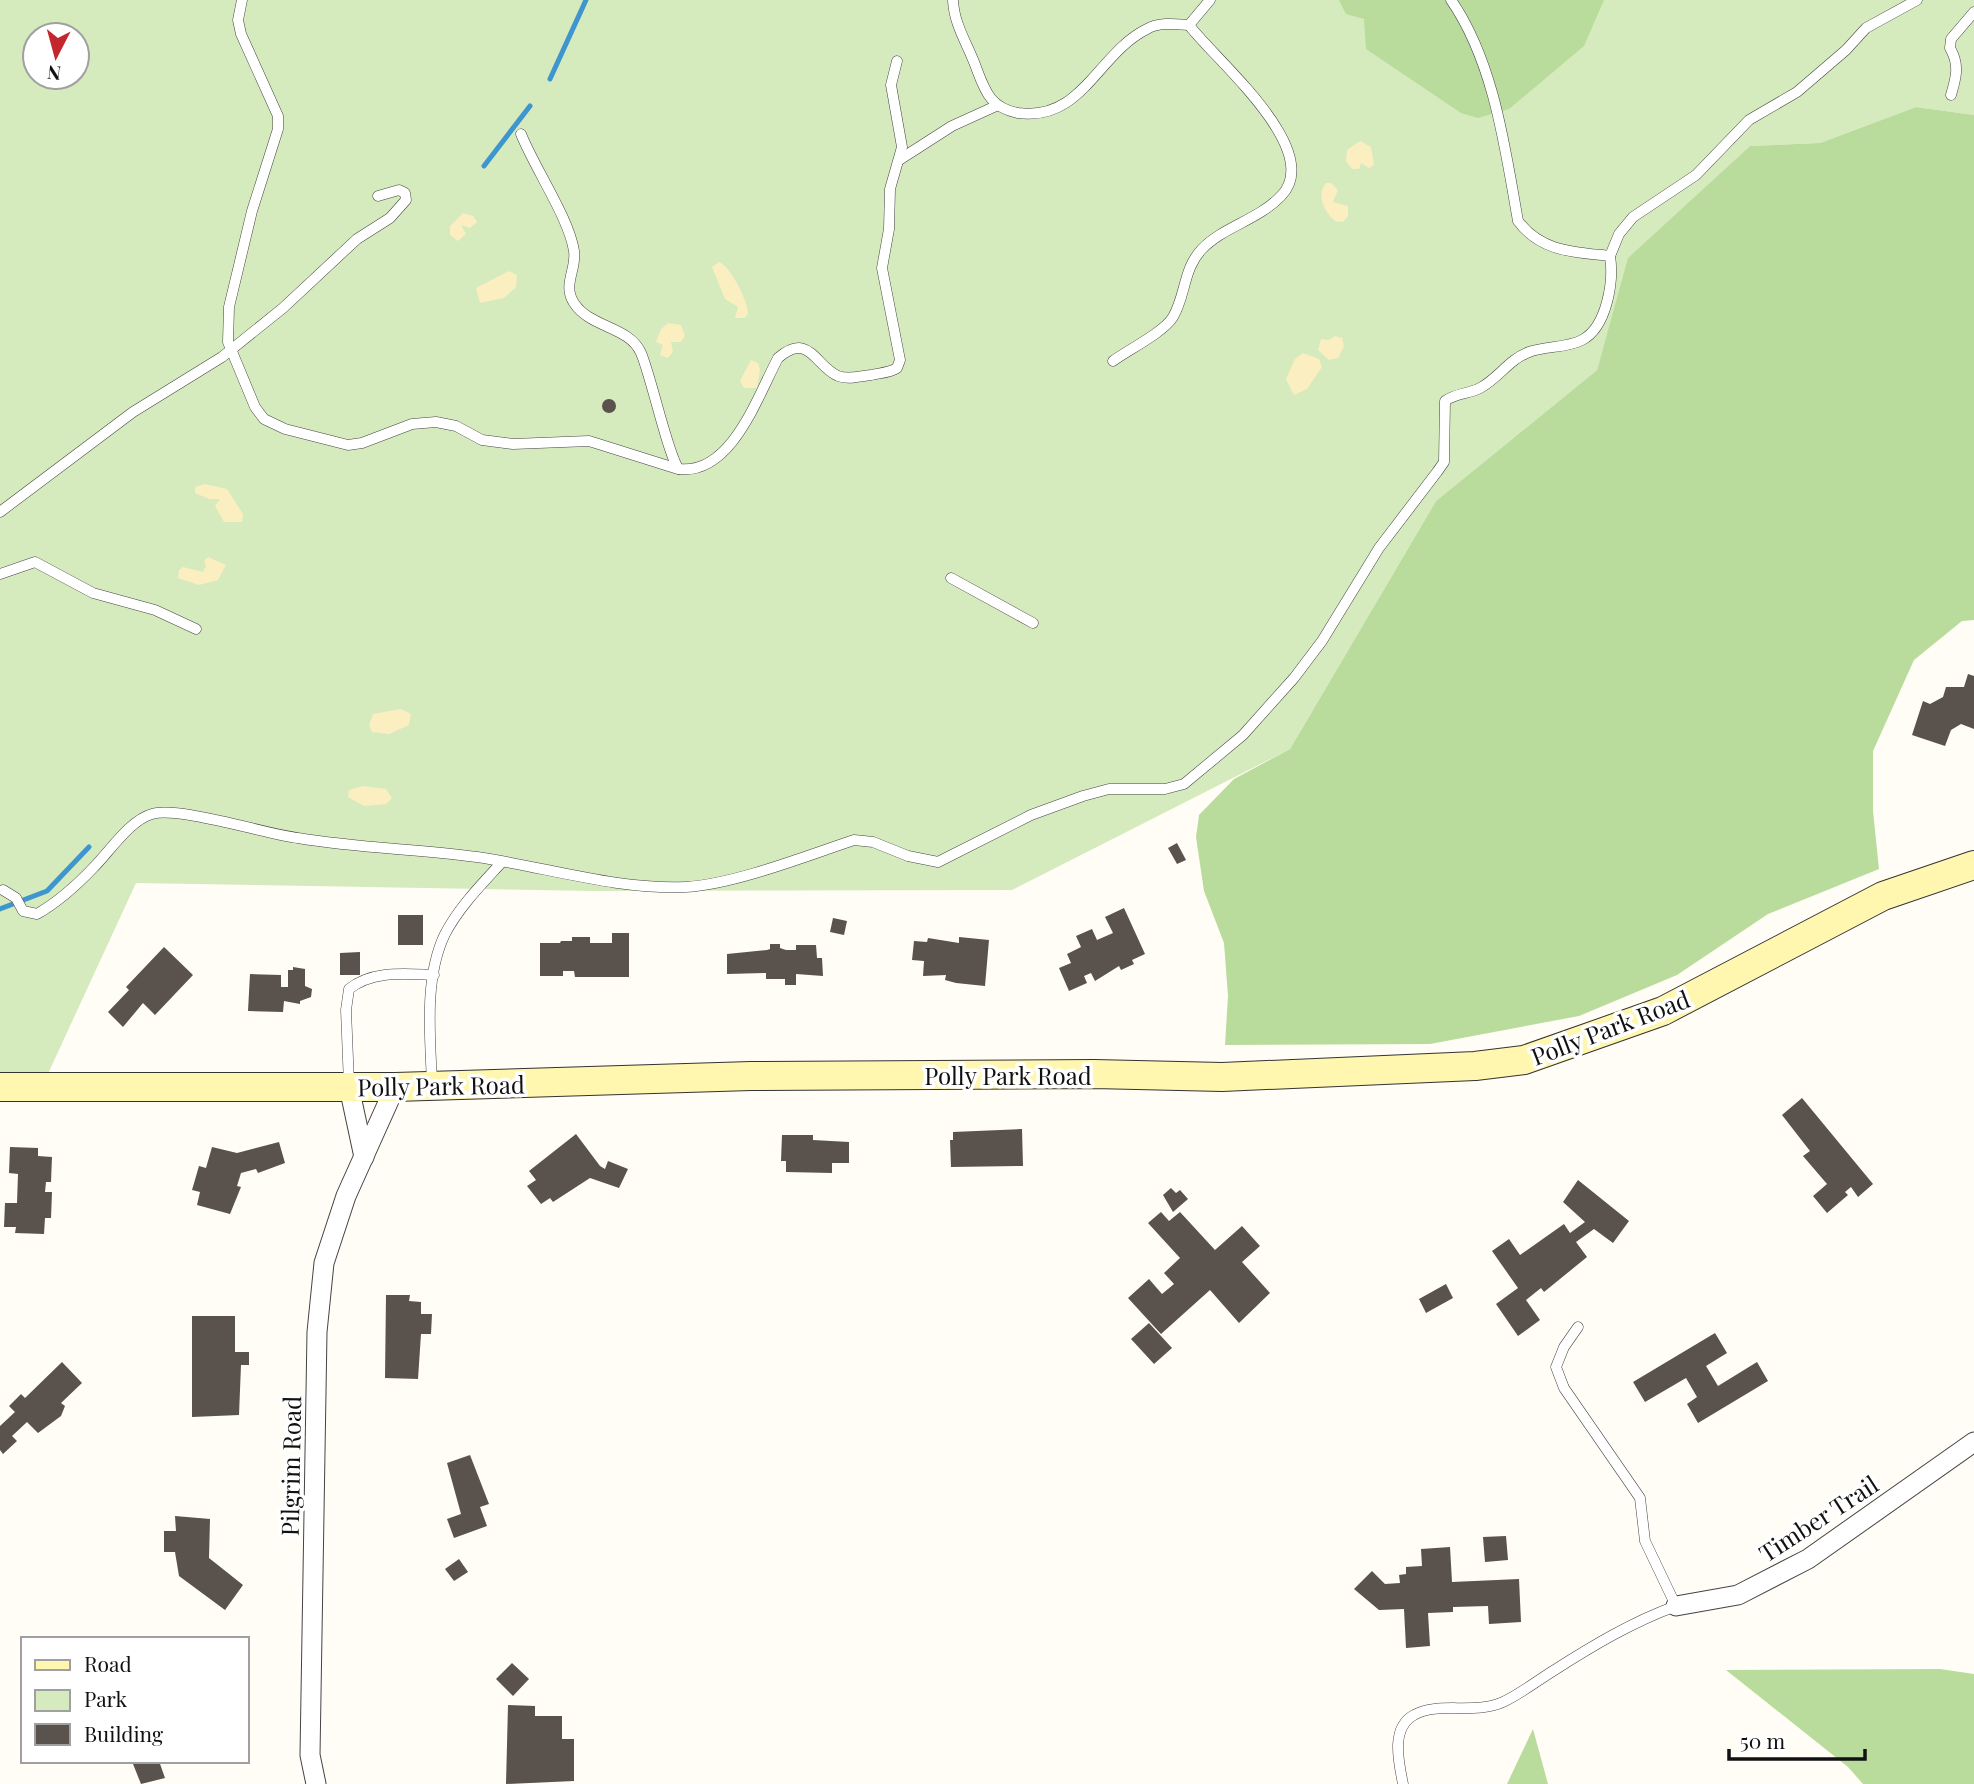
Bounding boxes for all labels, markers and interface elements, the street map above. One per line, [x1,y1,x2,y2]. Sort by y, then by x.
north arrow [21,21,91,91]
text: N [46,60,62,88]
street label: Polly Park Road [1526,982,1694,1072]
street label: Polly Park Road [924,1059,1092,1091]
street label: Polly Park Road [357,1068,525,1102]
street label: Pilgrim Road [273,1396,307,1536]
street label: Timber Trail [1752,1467,1884,1568]
legend [21,1637,248,1763]
text: Road [84,1649,132,1677]
text: Park [84,1684,128,1712]
scale bar [1729,1718,1866,1762]
text: Building [84,1719,163,1747]
text: 50 m [1740,1726,1786,1754]

